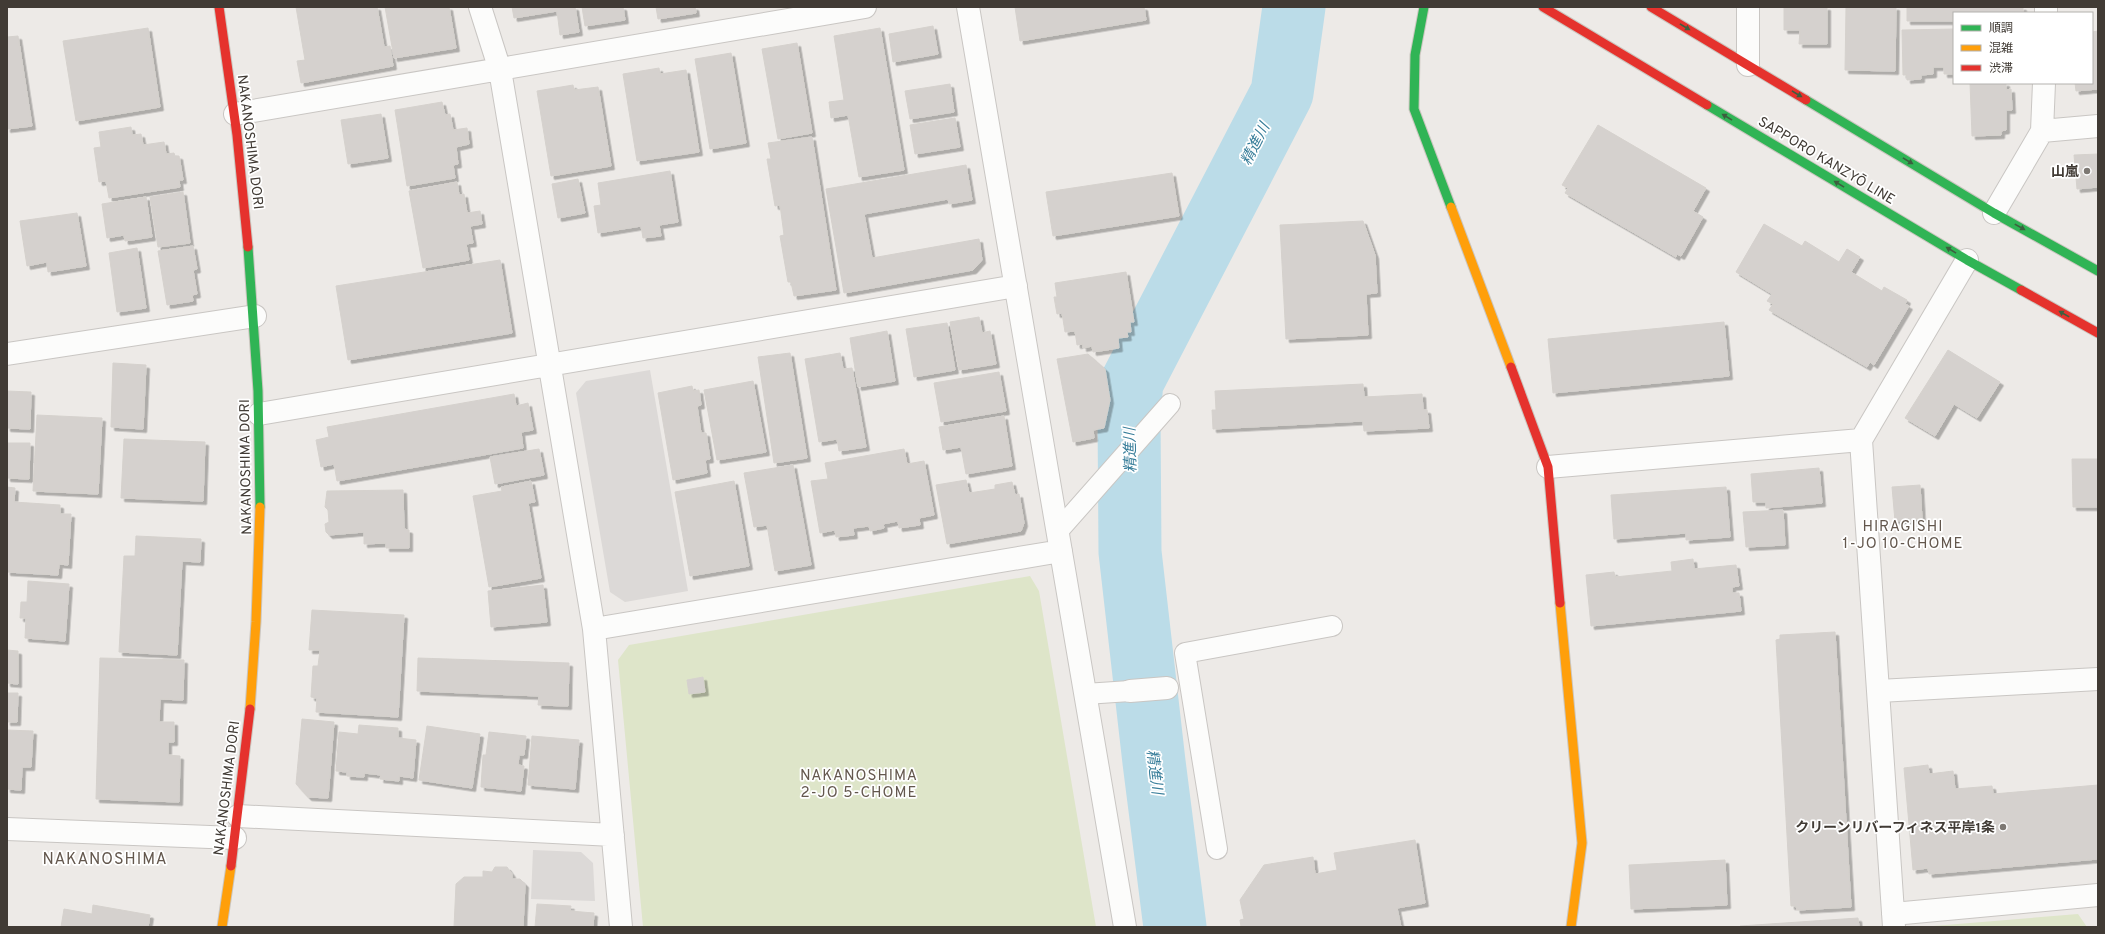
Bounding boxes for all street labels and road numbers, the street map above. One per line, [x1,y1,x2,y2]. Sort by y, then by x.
street label: NAKANOSHIMA DORI [233,74,266,210]
street label: SAPPORO KANZYŌ LINE [1755,114,1898,209]
street label: NAKANOSHIMA DORI [237,399,256,535]
street label: NAKANOSHIMA DORI [211,720,244,856]

